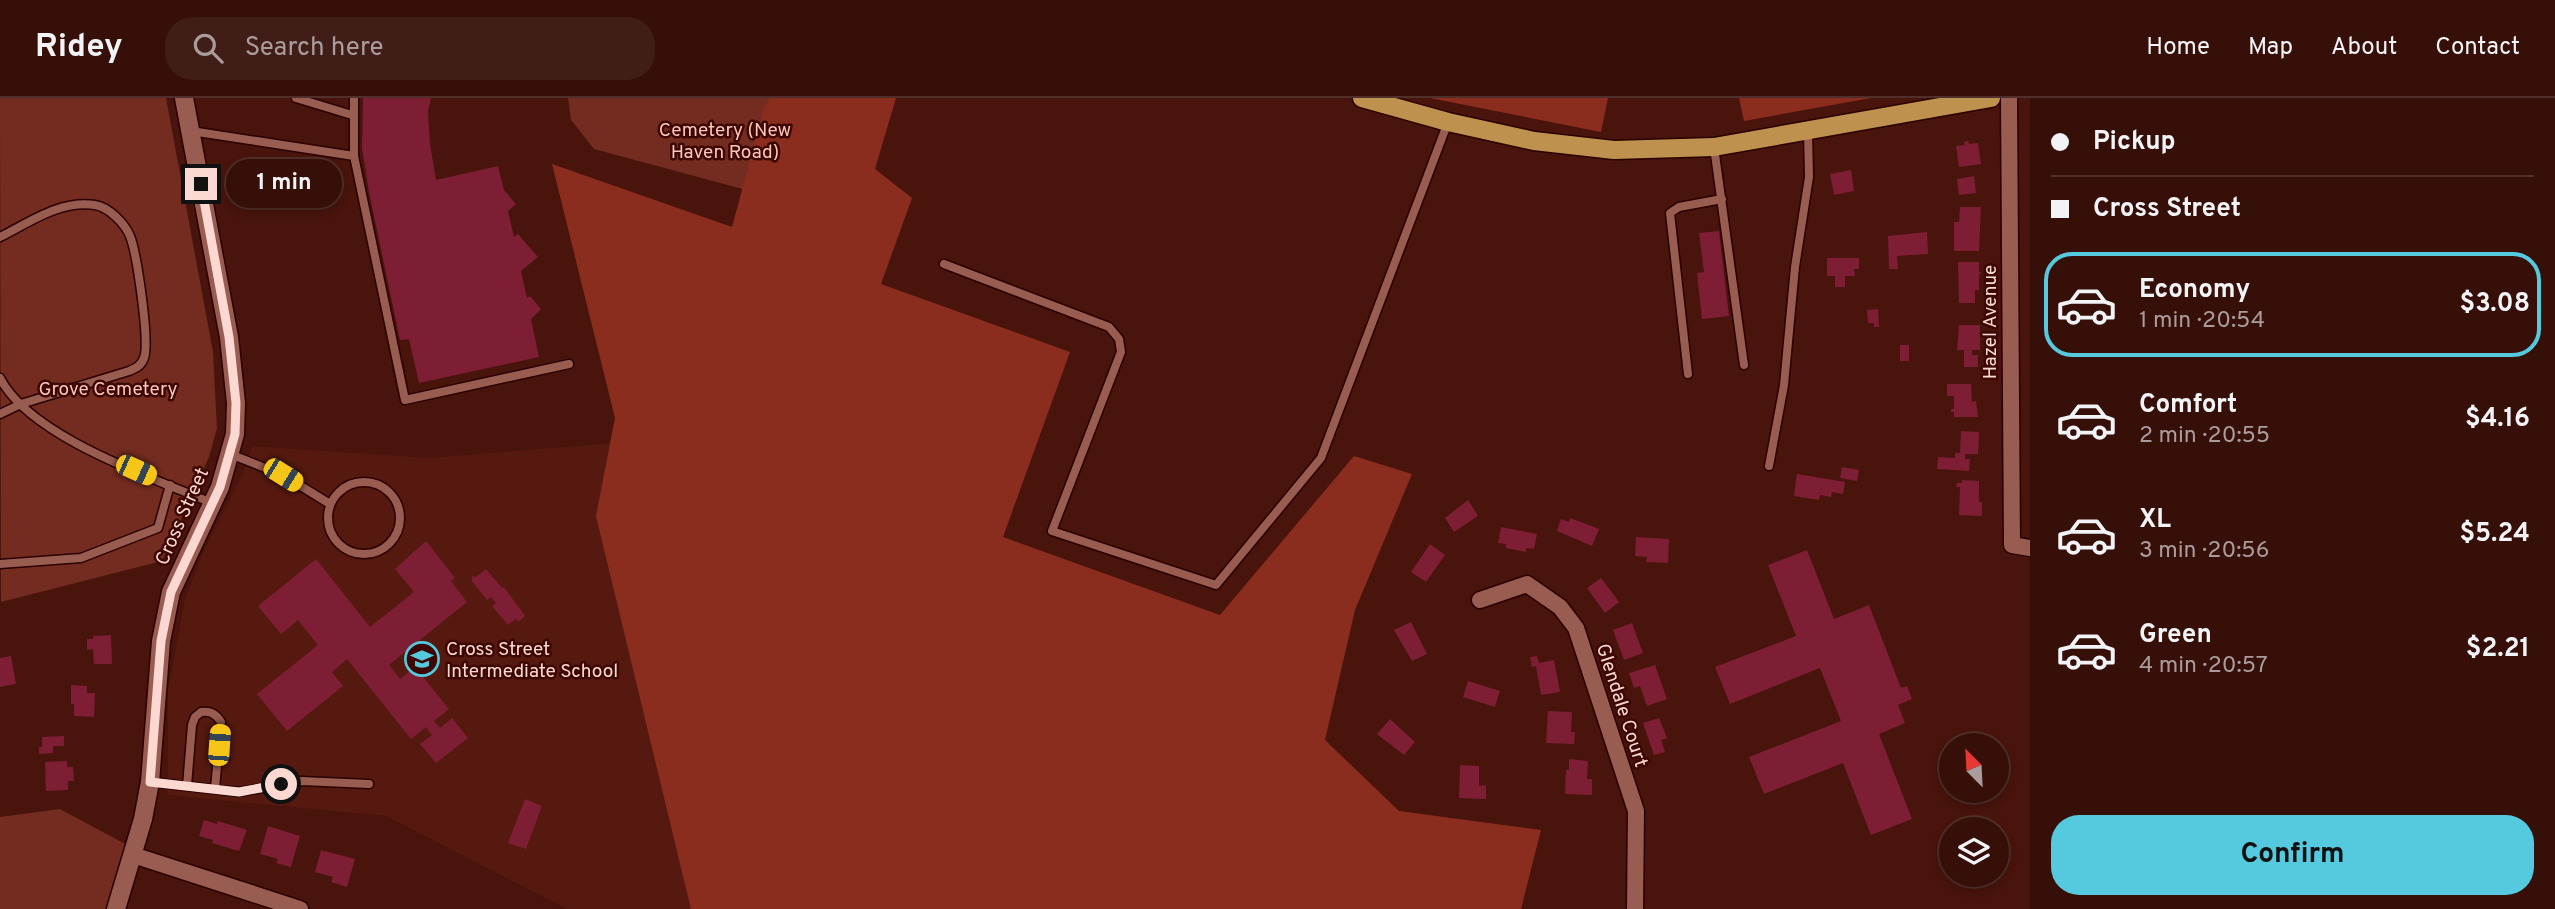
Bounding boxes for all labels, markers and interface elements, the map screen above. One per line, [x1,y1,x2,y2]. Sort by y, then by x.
search box [165,17,655,80]
text: Ridey [35,27,123,69]
icon: search [189,29,227,67]
text: Search here [245,32,384,65]
text: Home [2146,33,2210,63]
text: Map [2248,33,2293,63]
text: About [2331,33,2397,63]
text: Contact [2435,33,2520,63]
park label: Cemetery (New Haven Road) [659,119,791,165]
text: Pickup [2093,126,2176,159]
callout: 1 min [226,160,341,208]
route end [185,168,217,200]
text: 1 min [256,169,312,198]
text: Cross Street [2093,193,2241,226]
street label: Hazel Avenue [1979,265,2003,379]
icon: car [2055,273,2118,336]
text: Economy [2139,274,2250,307]
text: $3.08 [2460,288,2530,321]
text: 1 min · 20:54 [2139,307,2265,336]
park label: Grove Cemetery [38,378,178,402]
icon: car [2055,388,2118,451]
text: Comfort [2139,389,2237,422]
text: $4.16 [2465,403,2530,436]
text: 2 min · 20:55 [2139,422,2270,451]
car [113,452,160,488]
car [260,455,307,495]
street label: Cross Street [151,464,215,569]
icon: car [2055,503,2118,566]
text: XL [2139,504,2171,537]
text: $5.24 [2459,518,2530,551]
text: 3 min · 20:56 [2139,537,2269,566]
icon: car [2055,618,2118,681]
text: Green [2139,619,2212,652]
text: $2.21 [2466,633,2530,666]
place label: Cross Street Intermediate School [446,638,618,684]
school or university icon: Cross Street Intermediate School [403,640,441,678]
street label: Glendale Court [1590,641,1652,770]
text: 4 min · 20:57 [2139,652,2268,681]
car [208,723,231,767]
north arrow [1939,733,2009,803]
map controls [1939,733,2009,887]
route start [265,768,297,800]
button: Confirm [2051,815,2534,895]
button: layers [1939,817,2009,887]

